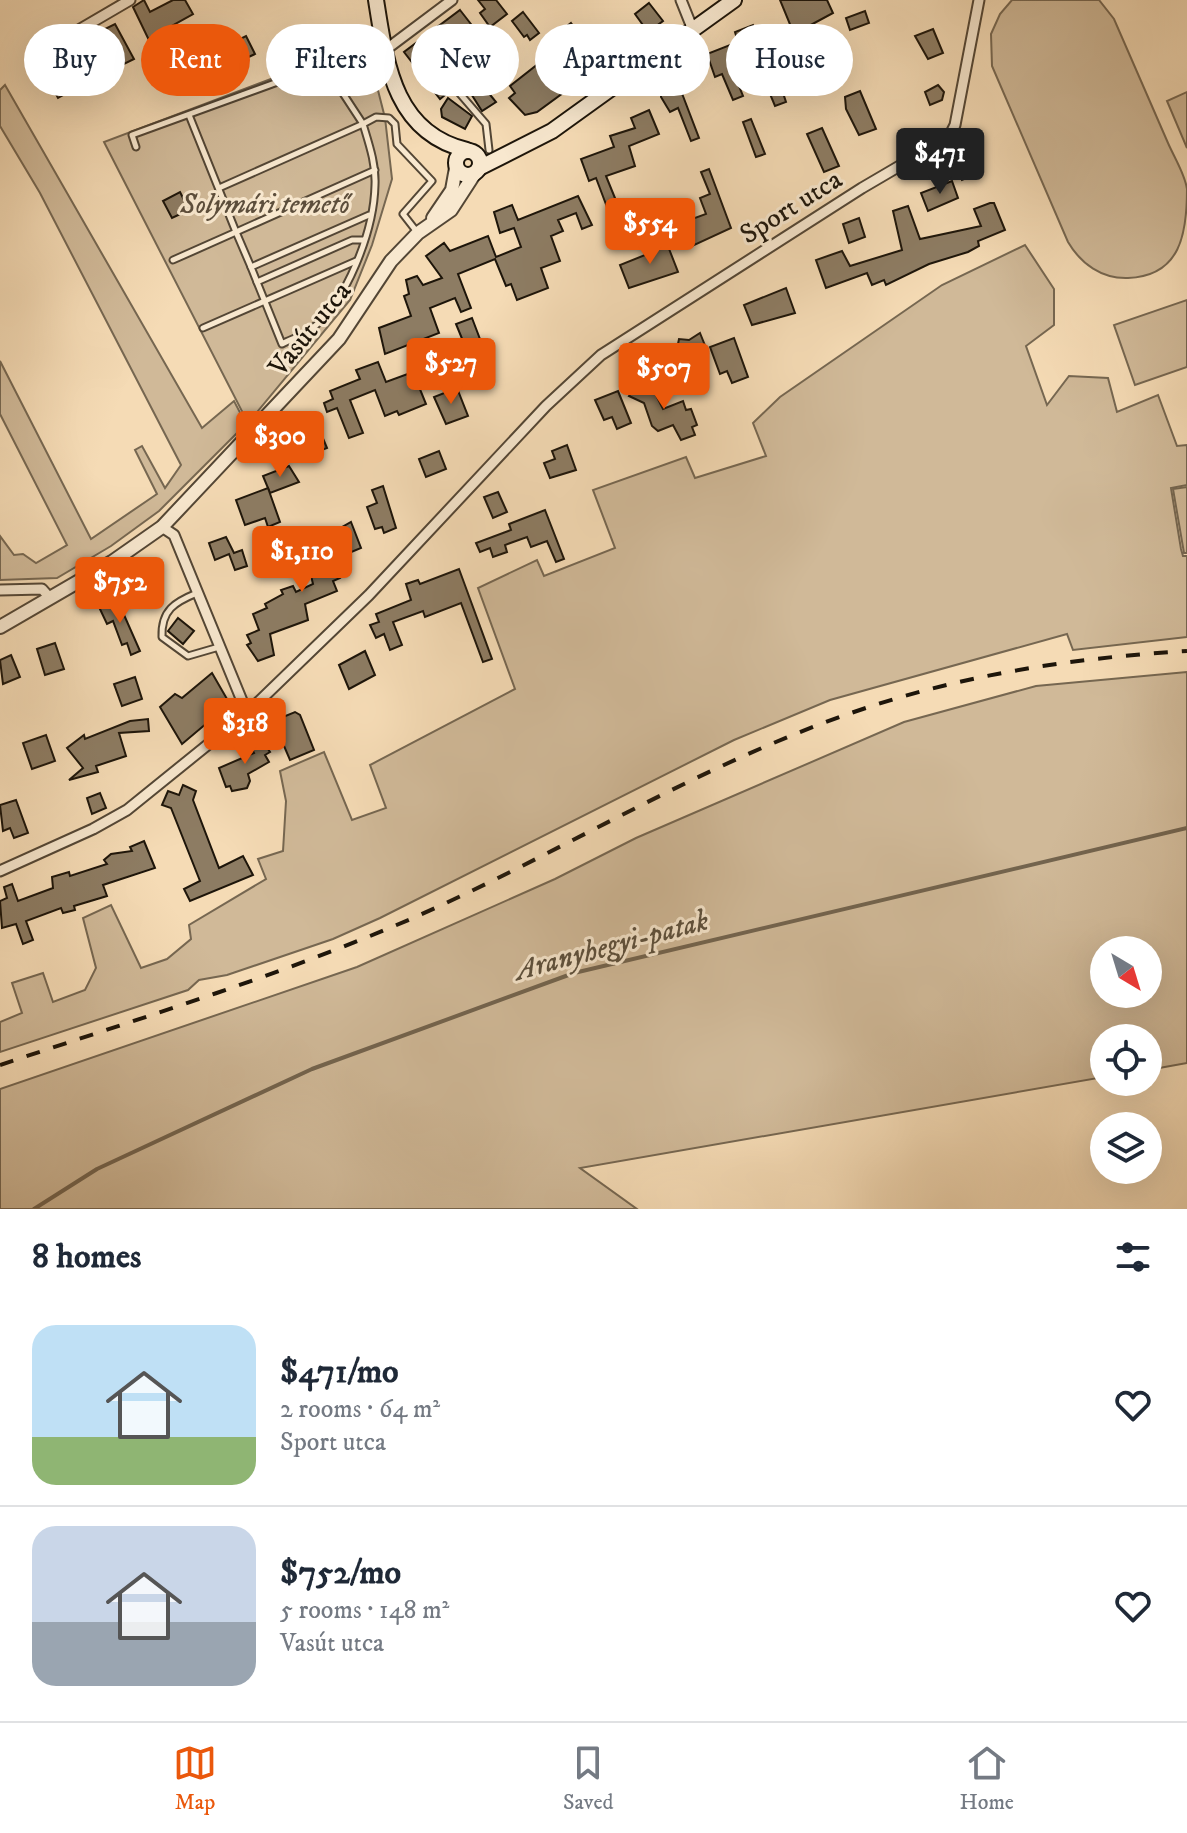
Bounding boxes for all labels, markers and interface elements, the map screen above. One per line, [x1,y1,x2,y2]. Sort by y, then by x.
chip: Buy [24,24,125,96]
chip: Rent [141,24,250,96]
chip: Filters [266,24,395,96]
chip: New [411,24,519,96]
chip: Apartment [535,24,710,96]
chip: House [726,24,853,96]
pin: $471 [893,128,987,196]
text: $471 [914,137,966,170]
street label: Sport utca [733,162,849,252]
park label: Solymári temető [179,187,353,222]
pin: $554 [603,198,697,266]
text: $554 [623,207,677,240]
street label: Vasút utca [260,274,359,384]
pin: $527 [404,338,498,406]
pin: $507 [617,343,711,411]
text: $527 [425,347,477,380]
text: $507 [637,352,691,385]
pin: $300 [233,411,327,479]
text: $300 [254,420,306,453]
pin: $1,110 [237,526,367,594]
text: $1,110 [270,535,334,568]
pin: $752 [73,557,167,625]
text: $752 [93,566,147,599]
pin: $318 [198,698,292,766]
text: $318 [222,707,268,740]
water label: Aranyhegyi-patak [508,902,713,990]
north arrow [1090,936,1162,1008]
map controls [1090,936,1162,1184]
button: locate [1090,1024,1162,1096]
button: layers [1090,1112,1162,1184]
icon: filters [1111,1235,1155,1279]
text: 8 homes [32,1236,141,1278]
text: $471/mo [280,1351,399,1393]
icon: home [96,1357,192,1453]
icon: heart [1111,1383,1155,1427]
text: 2 rooms · 64 m² [280,1393,440,1426]
text: Sport utca [280,1426,386,1459]
text: $752/mo [280,1552,401,1594]
icon: home [96,1558,192,1654]
icon: heart [1111,1584,1155,1628]
text: 5 rooms · 148 m² [280,1594,449,1627]
text: Vasút utca [280,1627,384,1660]
tab: Map [173,1741,217,1816]
tab: Saved [563,1741,614,1816]
tab: Home [960,1741,1014,1816]

